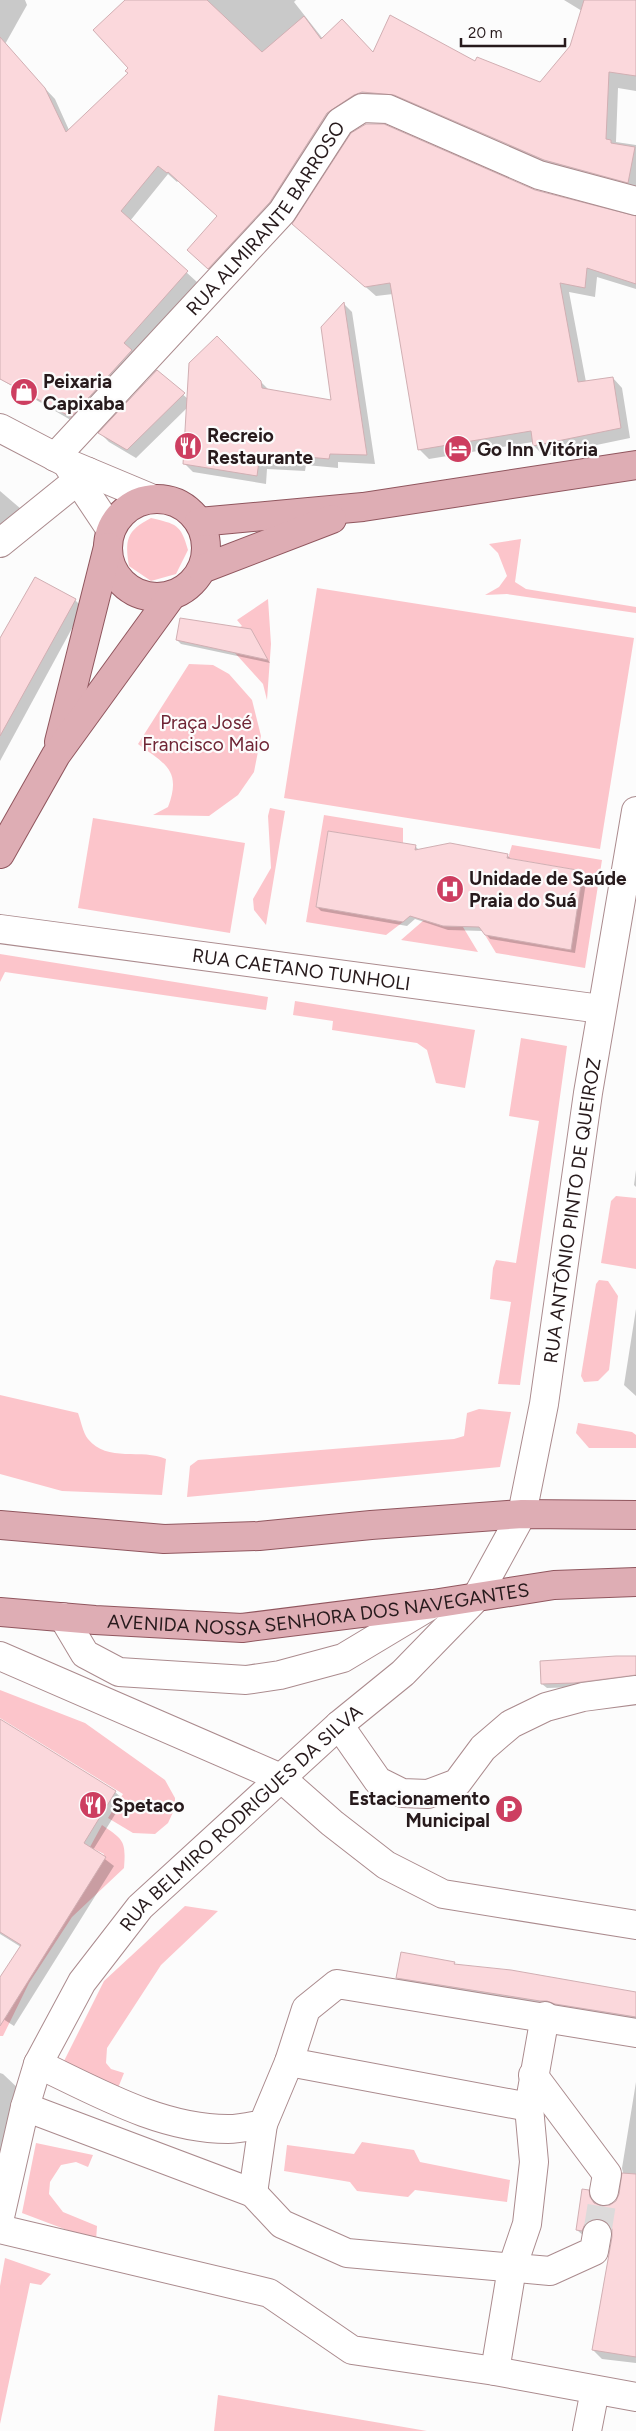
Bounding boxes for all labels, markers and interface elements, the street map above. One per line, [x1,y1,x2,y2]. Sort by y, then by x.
scale bar [461,15,565,47]
text: 20 m [468,24,502,42]
street label: RUA ALMIRANTE BARROSO [181,117,349,320]
place label: Peixaria Capixaba [43,370,125,415]
shop icon: Peixaria Capixaba [9,377,39,407]
place label: Recreio Restaurante [207,424,314,469]
restaurant icon: Recreio Restaurante [173,431,203,461]
hotel icon: Go Inn Vitória [443,434,473,464]
place label: Go Inn Vitória [477,438,598,461]
park label: Praça José Francisco Maio [142,711,270,756]
place label: Unidade de Saúde Praia do Suá [469,867,627,912]
hospital icon: Unidade de Saúde Praia do Suá [435,874,465,904]
street label: RUA CAETANO TUNHOLI [191,943,412,995]
street label: RUA ANTÔNIO PINTO DE QUEIROZ [538,1056,605,1365]
street label: AVENIDA NOSSA SENHORA DOS NAVEGANTES [107,1578,531,1640]
street label: RUA BELMIRO RODRIGUES DA SILVA [114,1699,367,1936]
place label: Estacionamento Municipal [349,1787,490,1832]
restaurant icon: Spetaco [78,1790,108,1820]
place label: Spetaco [112,1794,185,1817]
parking icon: Estacionamento Municipal [494,1794,524,1824]

